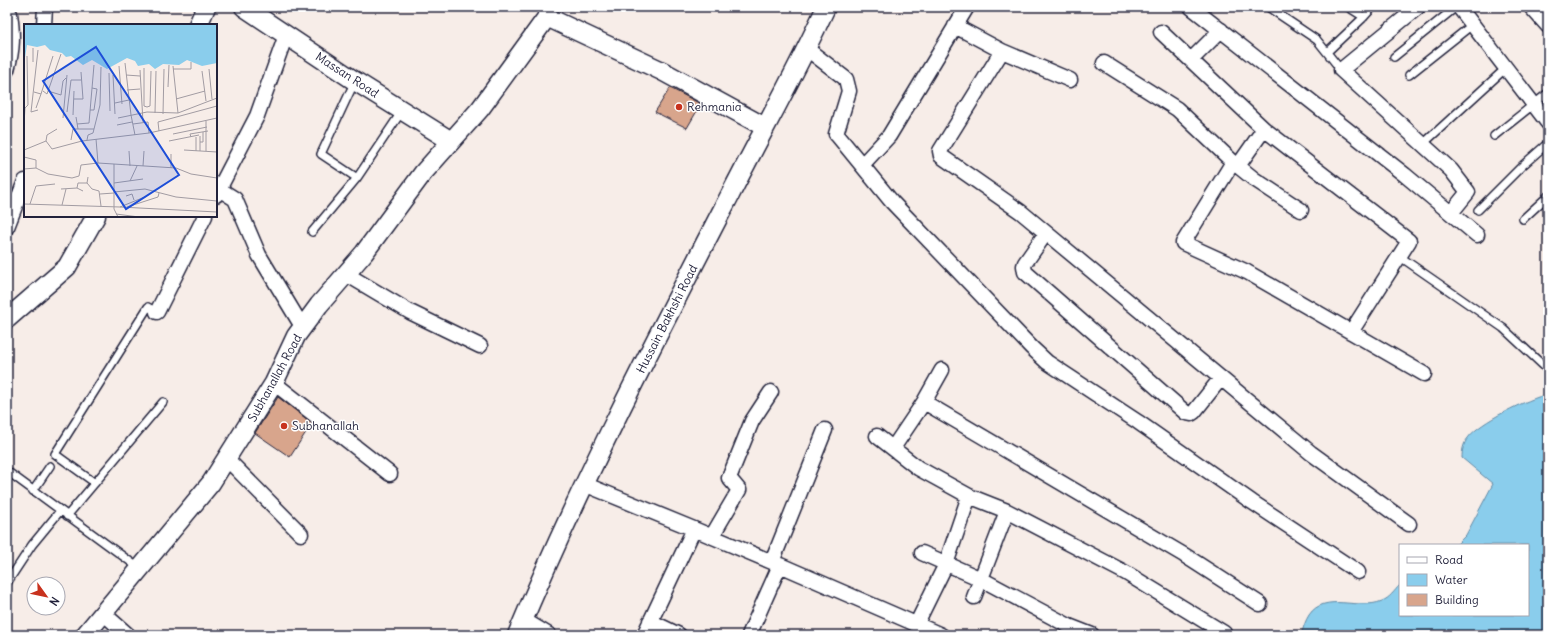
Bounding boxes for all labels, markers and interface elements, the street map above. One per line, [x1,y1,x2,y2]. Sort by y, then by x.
inset map [24,24,217,217]
street label: Massan Road [313,49,382,101]
place label: Rehmania [687,99,742,114]
marker: Rehmania [674,102,684,112]
street label: Hussain Bakhshi Road [633,262,700,376]
street label: Subhanallah Road [244,331,305,424]
place label: Subhanallah [292,418,359,433]
marker: Subhanallah [279,421,289,431]
legend [1399,544,1529,616]
text: Road [1435,552,1463,567]
text: Water [1435,572,1468,587]
north arrow [26,576,66,616]
text: Building [1435,592,1479,607]
text: N [46,594,62,608]

